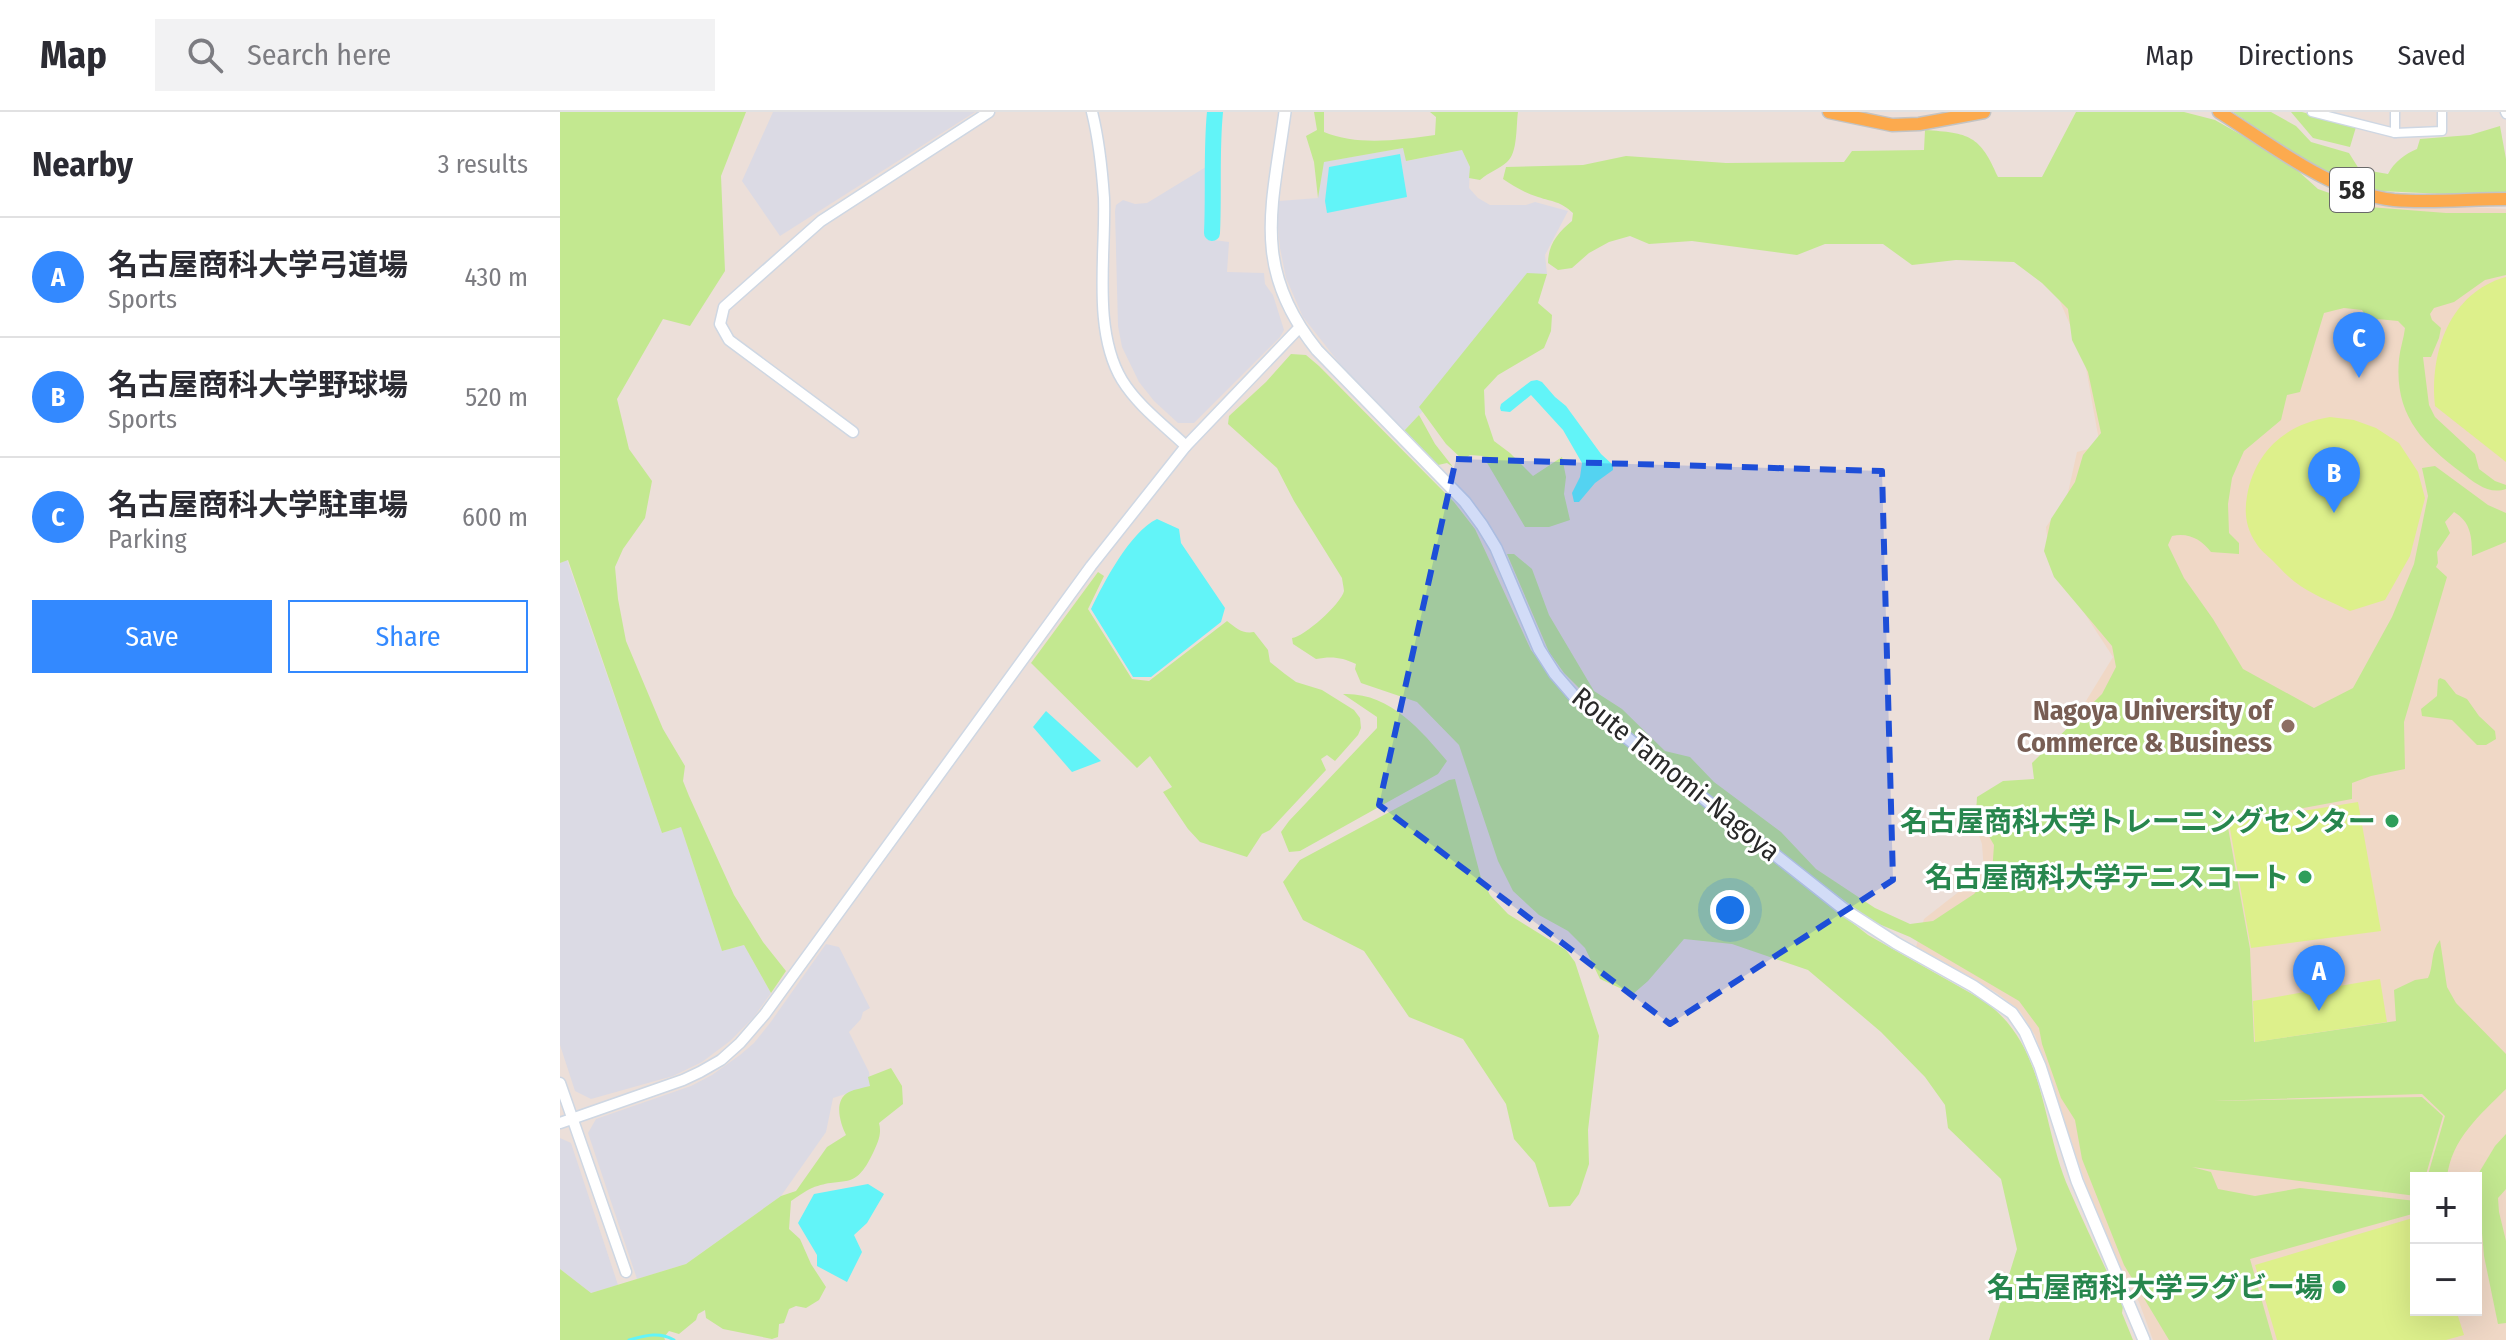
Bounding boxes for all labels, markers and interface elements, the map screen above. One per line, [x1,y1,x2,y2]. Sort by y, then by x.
search box [155,19,715,91]
text: Map [40,32,107,78]
icon: search [183,33,227,77]
text: Search here [247,37,391,73]
text: Map [2145,39,2194,72]
text: Directions [2238,39,2354,72]
text: Saved [2398,39,2466,72]
text: Nearby [32,144,133,185]
text: 3 results [438,149,528,180]
road number: 58 [2330,168,2374,212]
text: 名古屋商科大学弓道場 [108,247,408,283]
text: A [51,262,65,293]
text: 430 m [464,262,528,293]
text: Sports [108,284,177,315]
pin: C [2333,312,2385,378]
text: 名古屋商科大学野球場 [108,367,408,403]
text: B [51,382,65,413]
text: 520 m [465,382,528,413]
text: Sports [108,404,177,435]
pin: B [2308,447,2360,513]
text: 名古屋商科大学駐車場 [108,487,408,523]
text: C [51,502,65,533]
text: 600 m [462,502,528,533]
text: Parking [108,524,187,555]
button: Save [32,600,272,673]
button: Share [288,600,528,673]
street label: Route Tamomi-Nagoya [1566,680,1786,868]
place label: Nagoya University of Commerce & Business [2017,694,2275,759]
marker: Nagoya University of Commerce & Business [2279,717,2297,735]
place label: 名古屋商科大学トレーニングセンター [1900,805,2376,838]
marker: 名古屋商科大学トレーニングセンター [2383,812,2401,830]
place label: 名古屋商科大学テニスコート [1925,861,2289,894]
marker: 名古屋商科大学テニスコート [2296,868,2314,886]
your location [1710,890,1750,930]
pin: A [2293,945,2345,1011]
map controls [2410,1172,2482,1316]
button: + [2410,1172,2482,1244]
button: − [2410,1244,2482,1316]
place label: 名古屋商科大学ラグビー場 [1987,1271,2323,1304]
marker: 名古屋商科大学ラグビー場 [2330,1278,2348,1296]

